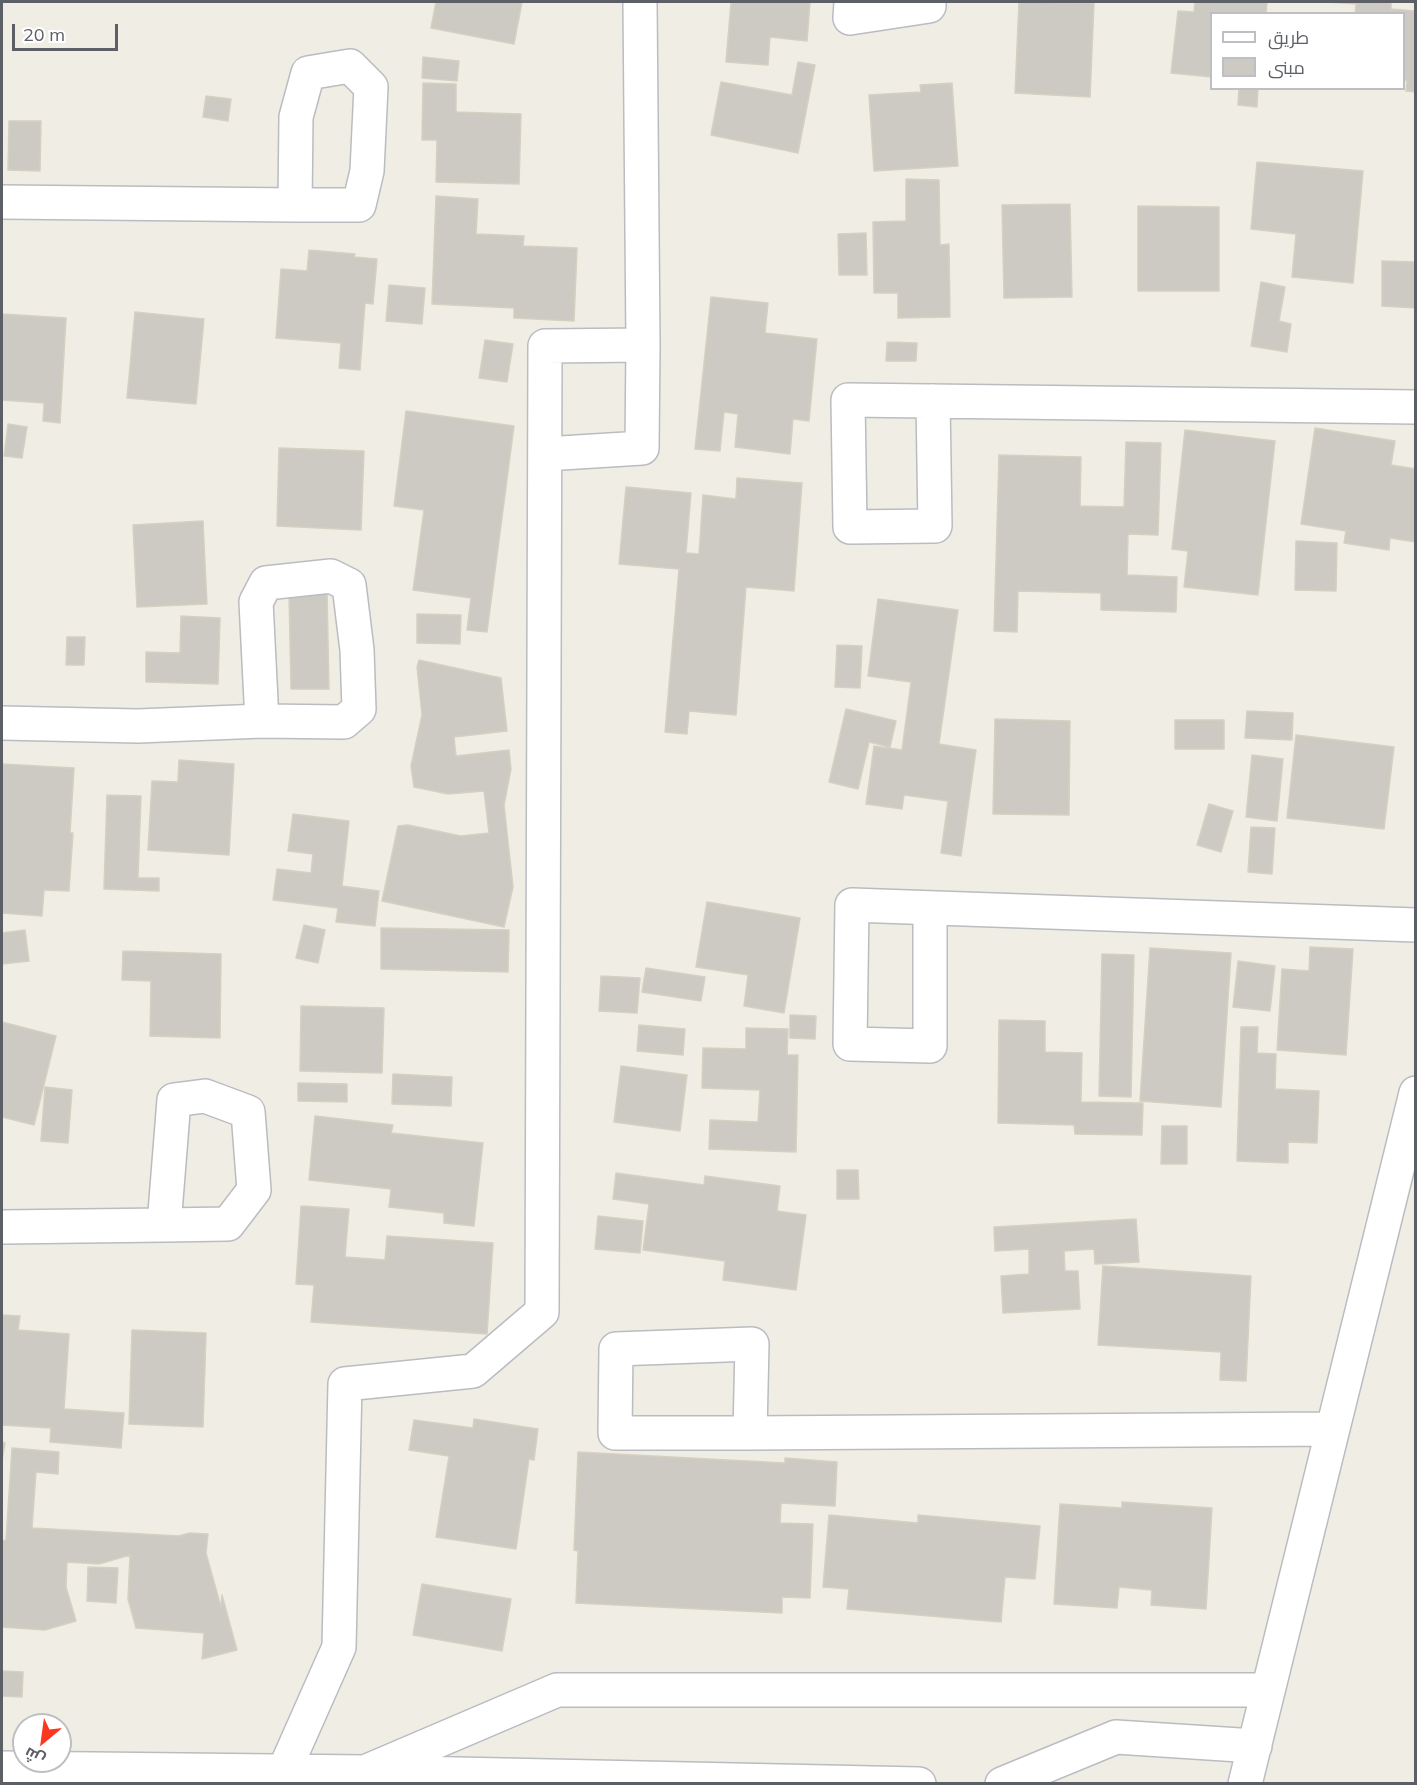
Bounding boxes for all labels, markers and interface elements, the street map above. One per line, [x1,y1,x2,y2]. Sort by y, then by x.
scale bar [15,12,122,50]
legend [1210,12,1405,90]
text: 20 m [23,23,65,46]
text: طريق [1268,26,1309,49]
text: مبنى [1268,56,1305,79]
north arrow [12,1713,72,1773]
text: ش [20,1743,48,1771]

